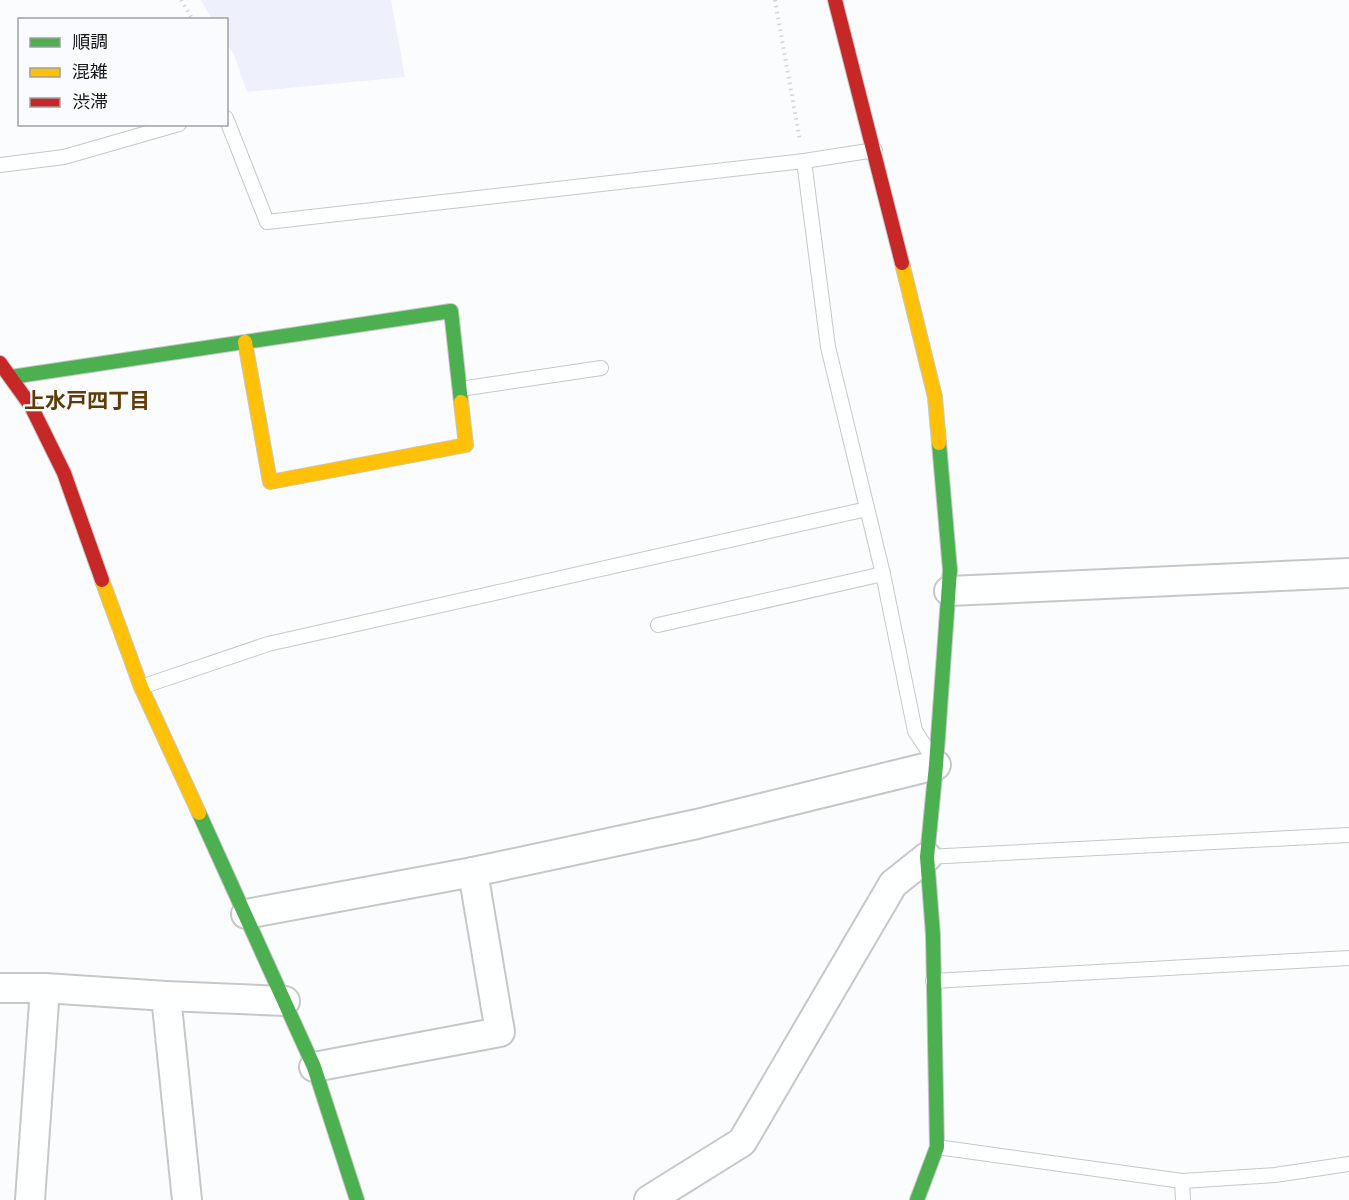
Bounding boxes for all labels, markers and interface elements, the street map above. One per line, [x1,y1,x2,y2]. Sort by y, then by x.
legend [18,18,228,126]
text: 順調 [72,30,108,53]
text: 混雑 [72,60,108,83]
text: 渋滞 [72,90,108,113]
district label: 上水戸四丁目 [24,387,150,414]

